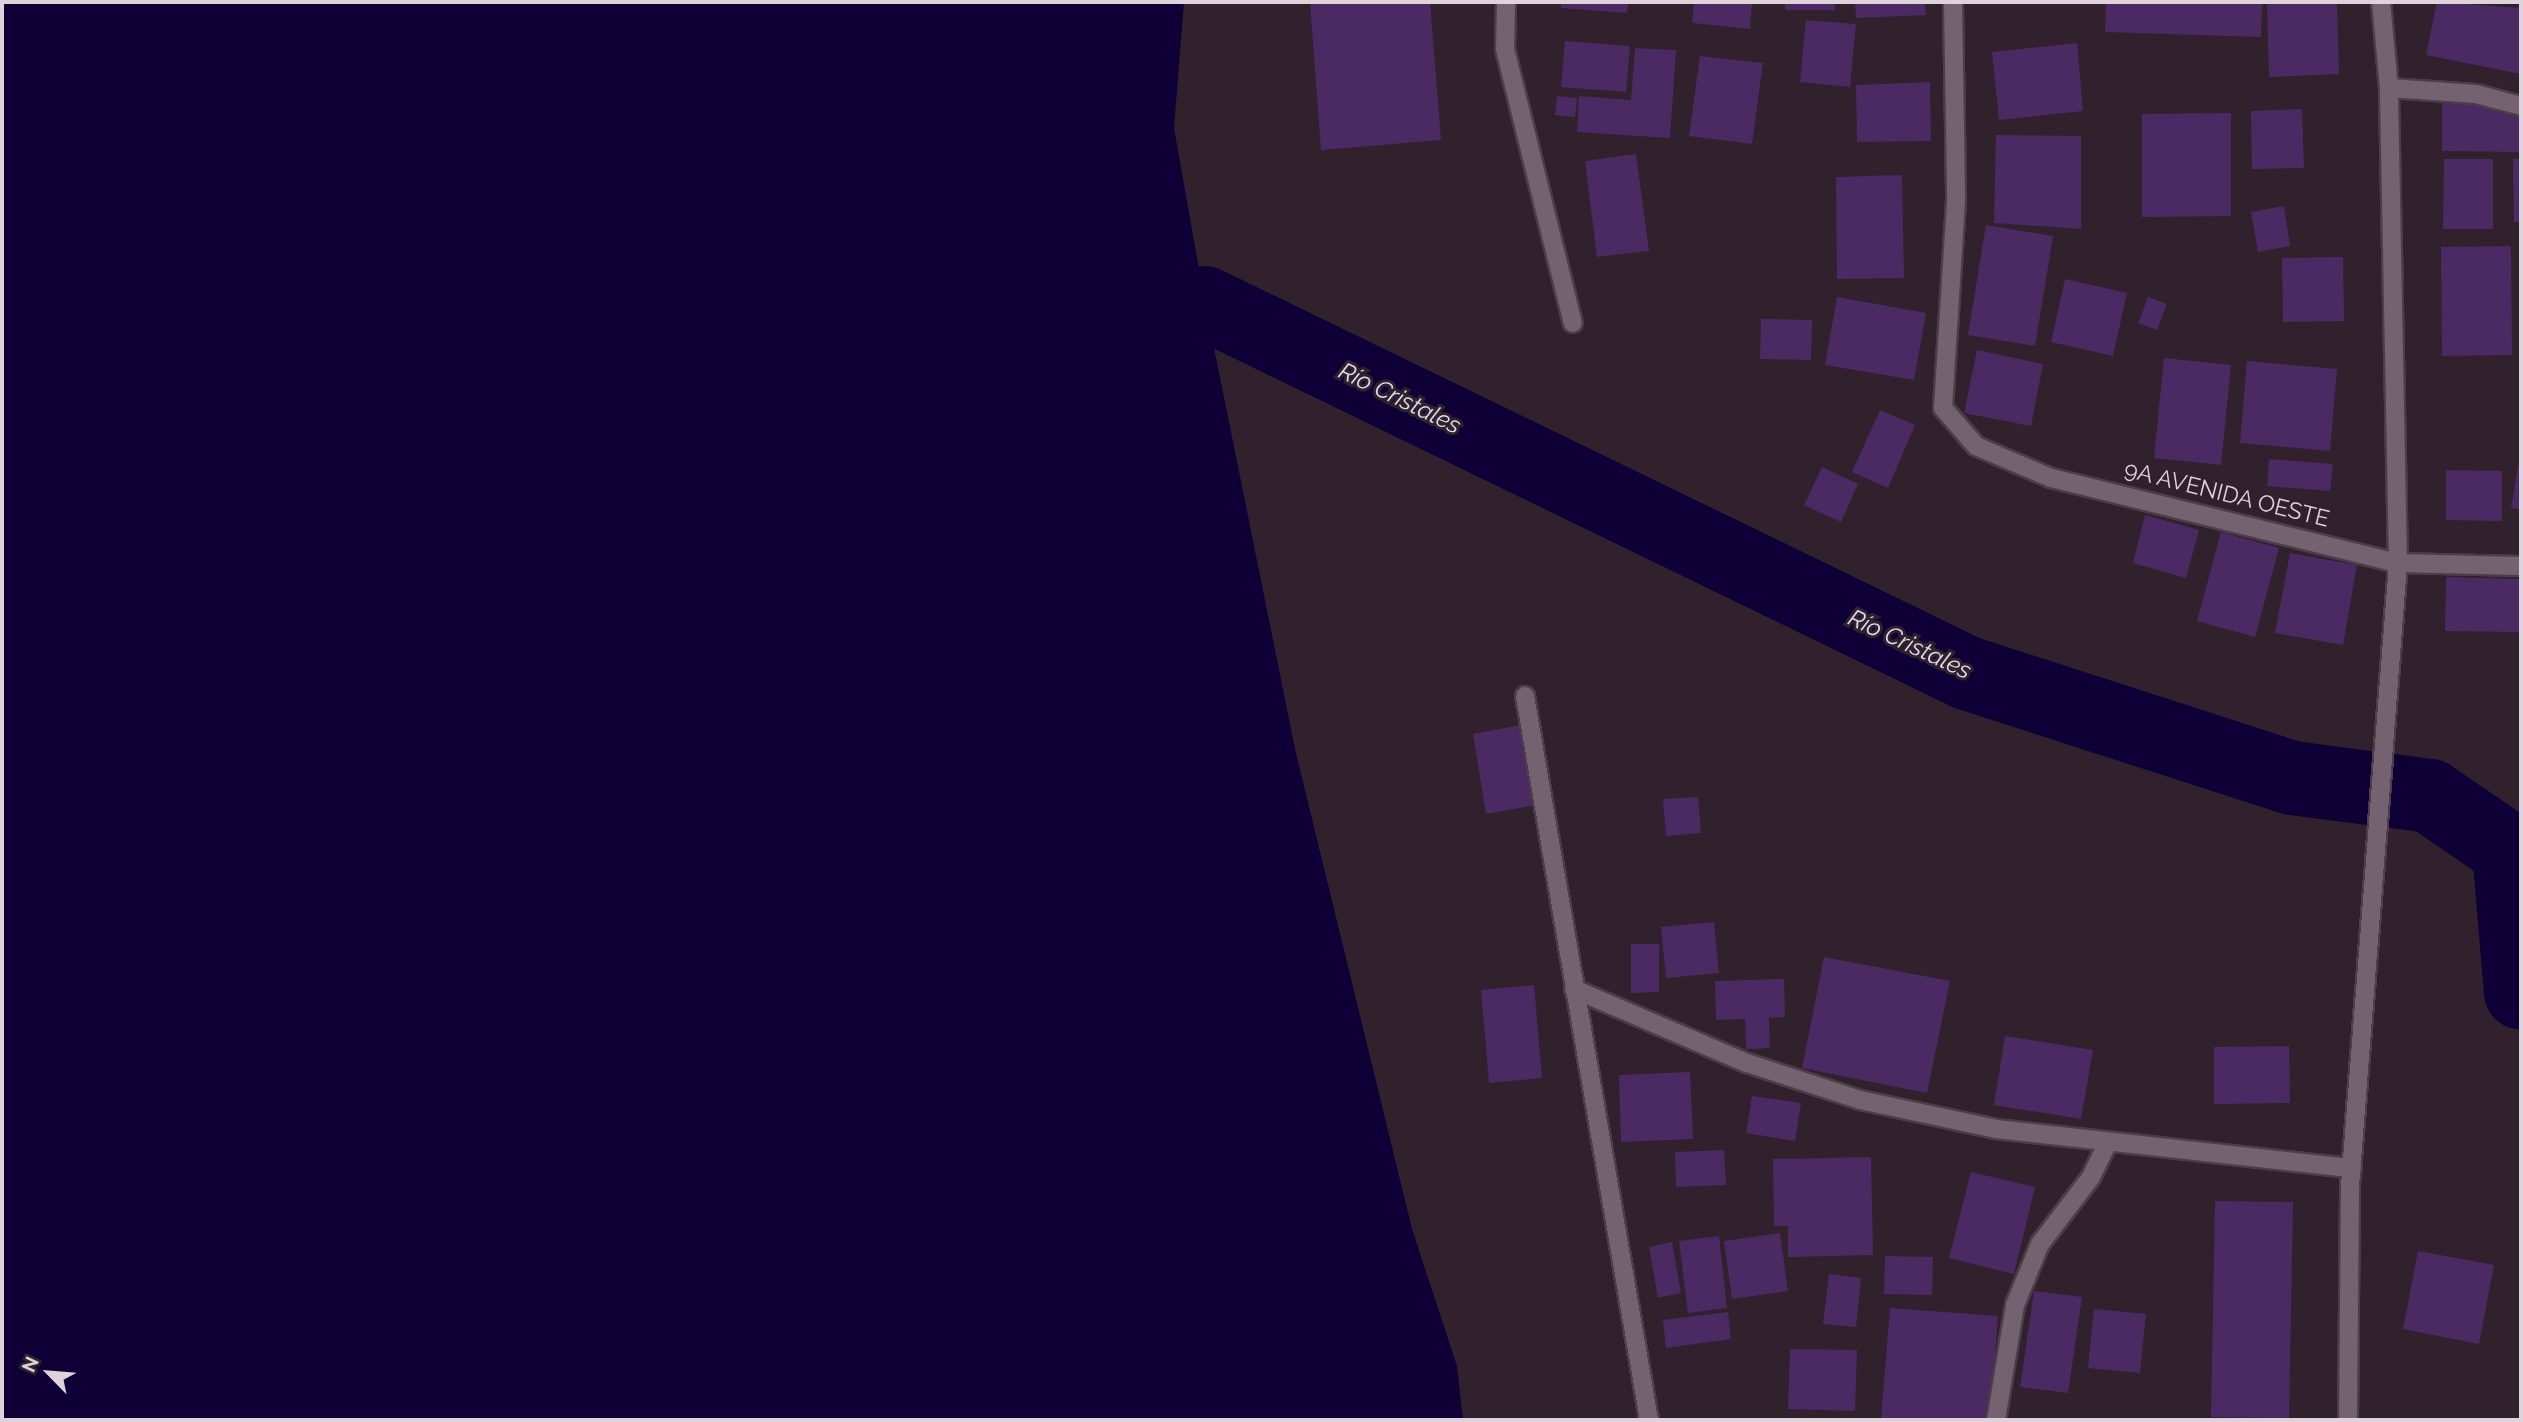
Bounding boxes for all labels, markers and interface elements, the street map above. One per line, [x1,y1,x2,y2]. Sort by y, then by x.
water label: Río Cristales [1334,356,1466,440]
street label: 9A AVENIDA OESTE [2121,455,2333,533]
water label: Río Cristales [1844,603,1976,685]
north arrow [14,1338,84,1408]
text: N [17,1353,43,1375]

